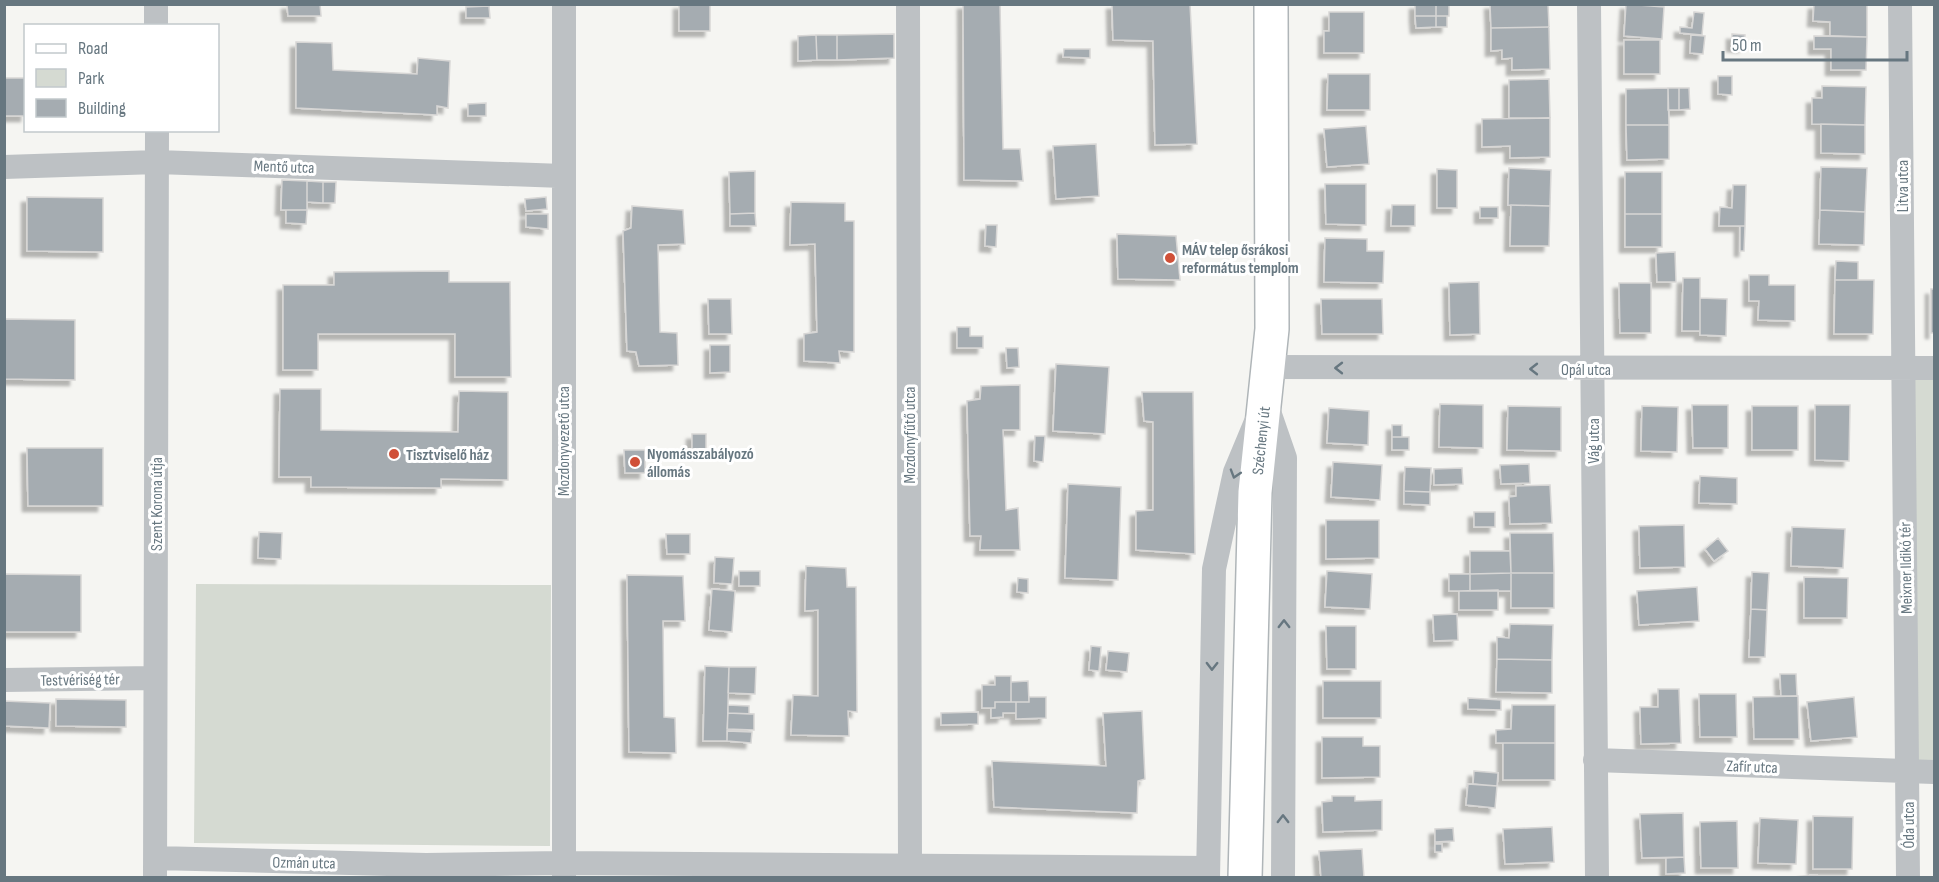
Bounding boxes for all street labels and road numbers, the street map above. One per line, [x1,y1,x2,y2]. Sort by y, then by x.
street label: Mentő utca [253,157,315,178]
street label: Litva utca [1894,160,1913,212]
street label: Opál utca [1561,361,1611,380]
street label: Mozdonyvezető utca [555,386,574,496]
street label: Mozdonyfűtő utca [901,387,920,484]
street label: Széchenyi út [1249,405,1275,476]
street label: Vág utca [1585,418,1604,464]
street label: Szent Korona útja [148,457,167,551]
street label: Meixner Ildikó tér [1896,521,1917,614]
street label: Testvériség tér [40,670,120,691]
street label: Zafír utca [1726,757,1778,778]
street label: Óda utca [1900,801,1919,849]
street label: Ozmán utca [272,853,336,874]

